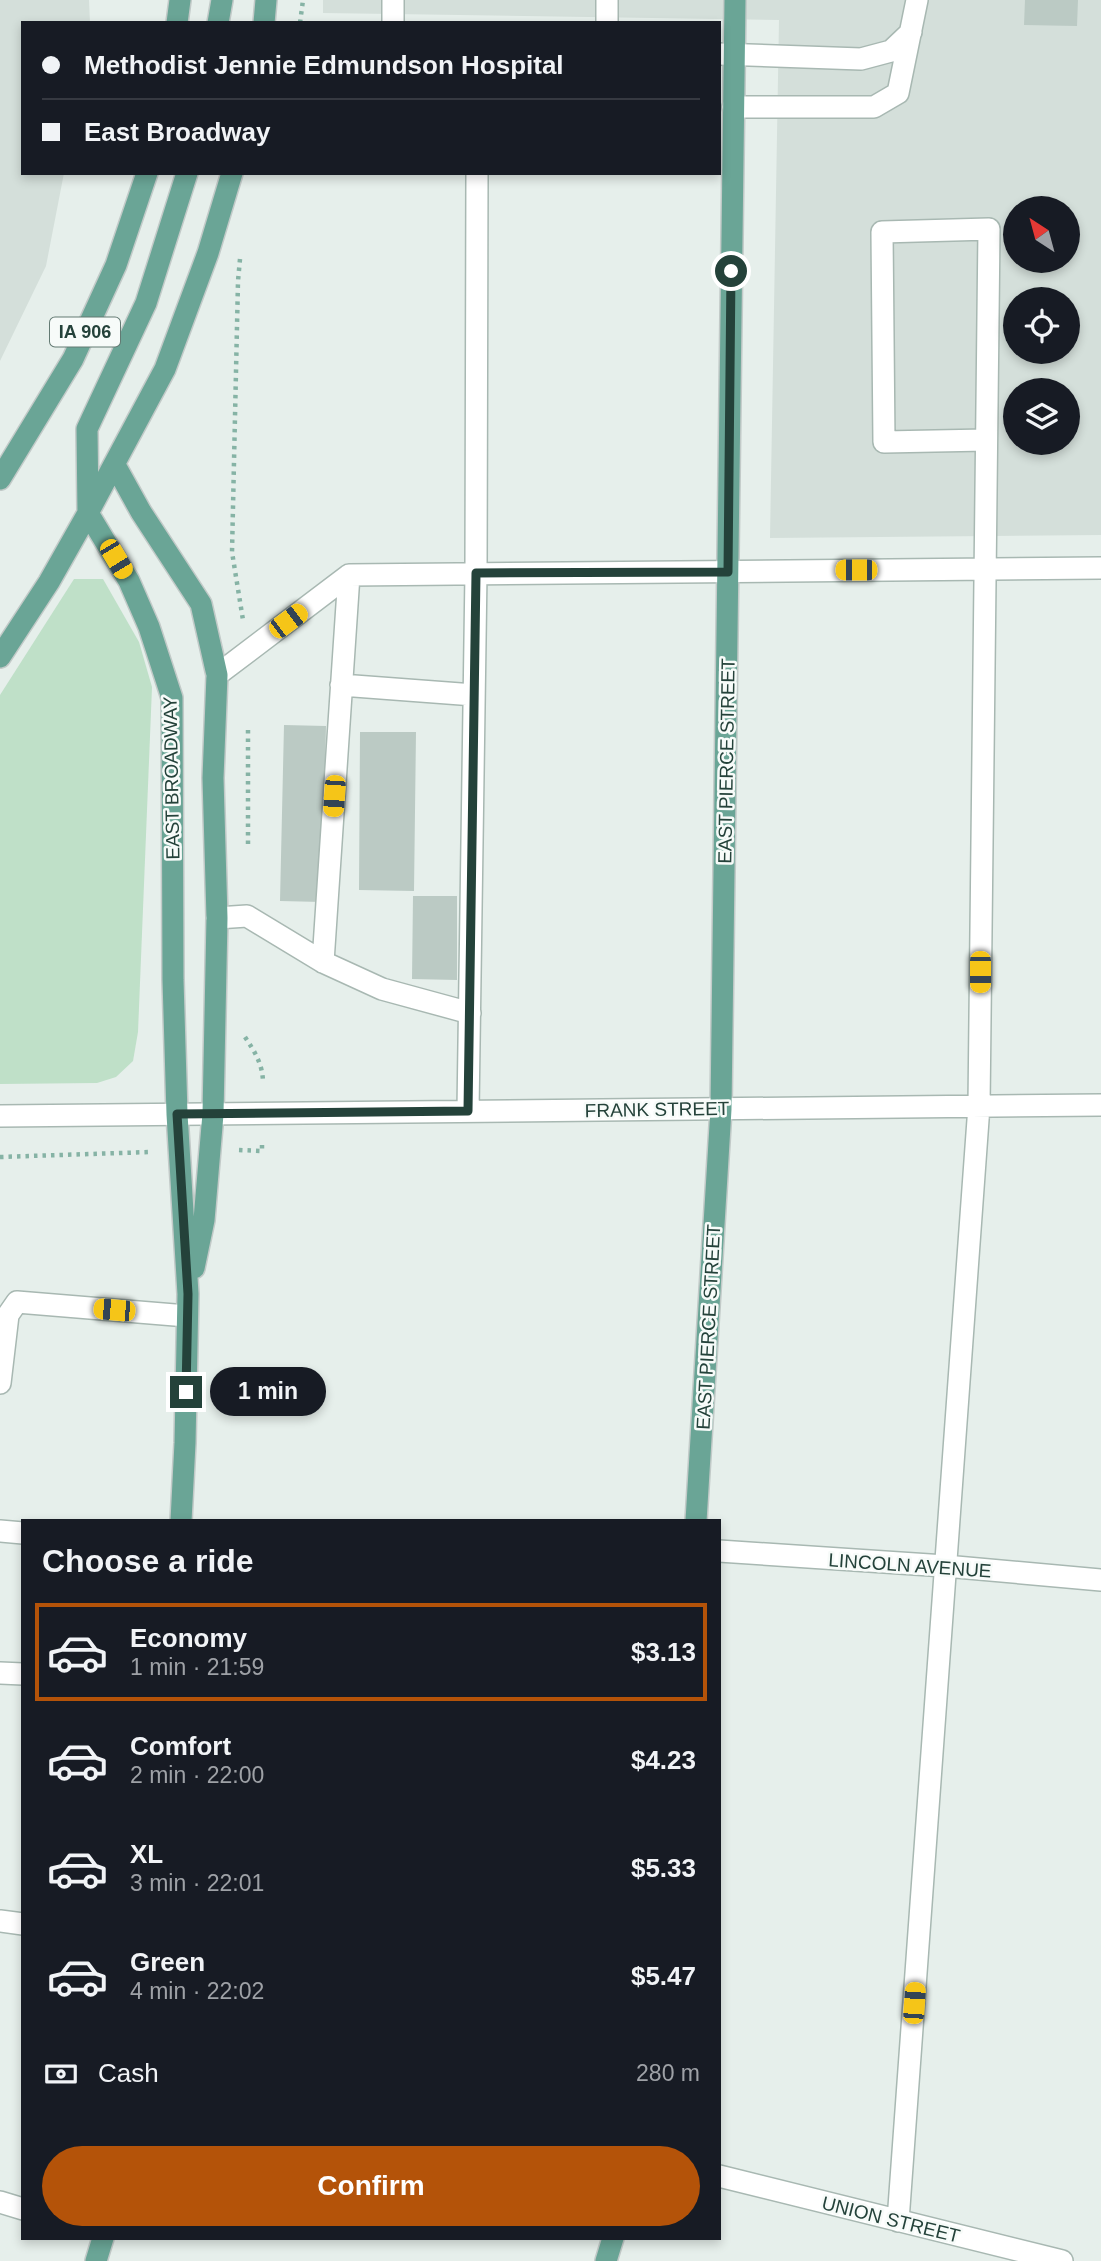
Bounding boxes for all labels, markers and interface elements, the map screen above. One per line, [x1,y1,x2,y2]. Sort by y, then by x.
text: Methodist Jennie Edmundson Hospital [84,50,564,80]
text: East Broadway [84,117,270,147]
north arrow [1003,196,1080,273]
map controls [1003,196,1080,455]
route start [715,255,747,287]
button: locate [1003,287,1080,364]
road number: IA 906 [50,318,120,346]
button: layers [1003,378,1080,455]
car [97,536,136,582]
car [836,560,878,581]
car [265,600,312,642]
street label: EAST PIERCE STREET [714,658,739,864]
street label: EAST BROADWAY [160,696,183,860]
car [323,774,346,818]
car [970,951,991,993]
street label: FRANK STREET [585,1098,730,1121]
street label: EAST PIERCE STREET [693,1223,724,1430]
car [93,1298,136,1322]
callout: 1 min [210,1368,326,1416]
route end [170,1376,202,1408]
text: 1 min [238,1378,298,1404]
text: Choose a ride [42,1543,254,1579]
street label: LINCOLN AVENUE [828,1549,992,1582]
icon: car [46,1621,109,1684]
text: Economy [130,1623,247,1653]
text: $3.13 [631,1637,696,1667]
text: 1 min · 21:59 [130,1654,264,1680]
icon: car [46,1729,109,1792]
text: Comfort [130,1731,231,1761]
text: $4.23 [631,1745,696,1775]
text: 2 min · 22:00 [130,1762,264,1788]
icon: car [46,1837,109,1900]
text: XL [130,1839,163,1869]
text: $5.33 [631,1853,696,1883]
text: 3 min · 22:01 [130,1870,264,1896]
icon: car [46,1945,109,2008]
text: Green [130,1947,205,1977]
text: $5.47 [631,1961,696,1991]
text: 4 min · 22:02 [130,1978,264,2004]
car [903,1981,926,2025]
icon: cash [42,2055,80,2093]
text: Cash [98,2058,159,2088]
text: 280 m [636,2060,700,2086]
button: Confirm [42,2146,700,2226]
street label: UNION STREET [820,2192,962,2247]

